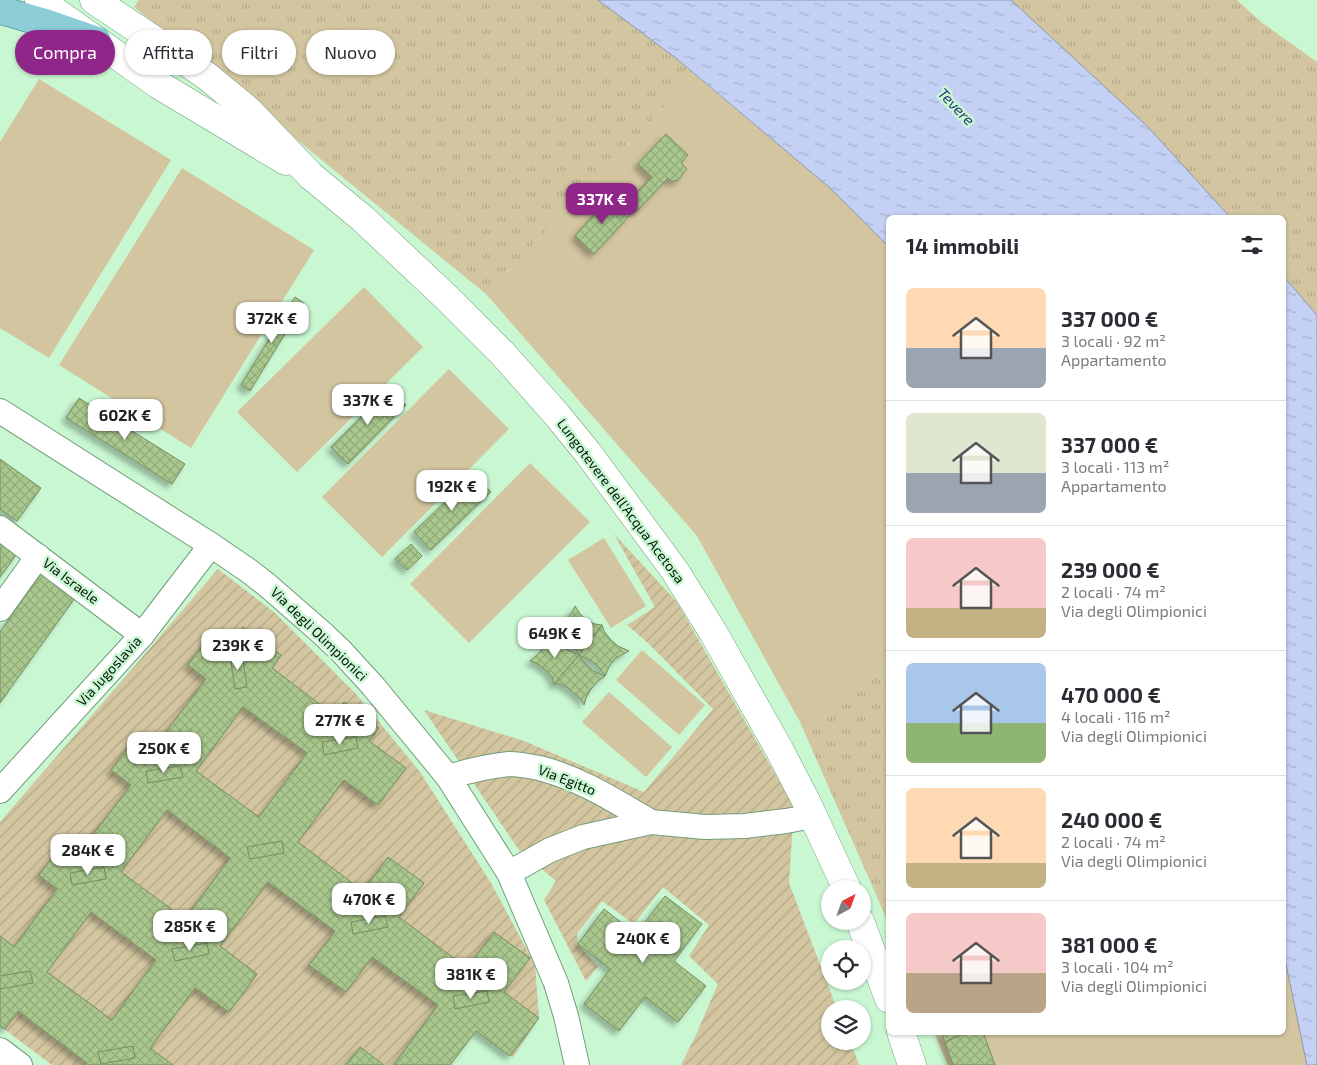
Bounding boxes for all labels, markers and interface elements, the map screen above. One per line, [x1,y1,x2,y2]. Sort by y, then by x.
chip: Compra [15,30,115,75]
chip: Affitta [125,30,212,75]
chip: Filtri [222,30,296,75]
chip: Nuovo [306,30,395,75]
water label: Tevere [935,84,979,129]
pin: 337K € [561,182,643,225]
text: 337K € [577,189,627,208]
icon: filters [1238,231,1266,259]
text: 14 immobili [906,233,1019,258]
pin: 372K € [231,302,313,344]
text: 337 000 € [1061,306,1158,331]
text: 372K € [247,308,297,327]
icon: home [946,308,1006,368]
text: 3 locali · 92 m² [1061,331,1166,350]
text: Appartamento [1061,350,1167,369]
pin: 337K € [327,384,409,426]
text: 337K € [343,390,393,409]
pin: 602K € [84,398,166,441]
text: 602K € [99,405,151,424]
street label: Lungotevere dell'Acqua Acetosa [554,415,689,586]
text: 337 000 € [1061,432,1158,457]
icon: home [946,433,1006,493]
text: 3 locali · 113 m² [1061,457,1169,476]
pin: 192K € [411,470,493,512]
text: 192K € [427,476,477,495]
text: Appartamento [1061,476,1167,495]
street label: Via Israele [40,554,103,607]
text: 239 000 € [1061,557,1160,582]
icon: home [946,558,1006,618]
text: 2 locali · 74 m² [1061,582,1166,601]
street label: Via degli Olimpionici [268,583,371,684]
text: Via degli Olimpionici [1061,601,1207,620]
pin: 649K € [514,616,596,659]
text: 649K € [529,623,581,642]
pin: 239K € [197,628,279,671]
street label: Via Jugoslavia [73,632,145,709]
text: 239K € [212,635,264,654]
text: 470 000 € [1061,682,1161,707]
icon: home [946,683,1006,743]
pin: 277K € [299,704,381,746]
text: 4 locali · 116 m² [1061,707,1171,726]
text: 277K € [315,710,365,729]
text: Via degli Olimpionici [1061,726,1207,745]
pin: 250K € [123,732,205,774]
text: 250K € [138,738,190,757]
street label: Via Egitto [536,761,599,798]
text: 240 000 € [1061,807,1162,832]
icon: home [946,808,1006,868]
text: 2 locali · 74 m² [1061,832,1166,851]
pin: 284K € [47,834,129,876]
text: 284K € [61,840,115,859]
text: Via degli Olimpionici [1061,851,1207,870]
north arrow [821,880,871,930]
map controls [821,880,871,1050]
pin: 470K € [328,882,410,925]
text: 470K € [343,889,395,908]
pin: 285K € [149,910,231,952]
text: 285K € [164,916,216,935]
pin: 240K € [602,922,684,964]
text: 240K € [616,928,670,947]
text: 381 000 € [1061,932,1157,957]
icon: home [946,933,1006,993]
button: locate [821,940,871,990]
text: 3 locali · 104 m² [1061,957,1174,976]
pin: 381K € [430,958,512,1000]
text: 381K € [446,964,496,983]
text: Via degli Olimpionici [1061,976,1207,995]
button: layers [821,1000,871,1050]

